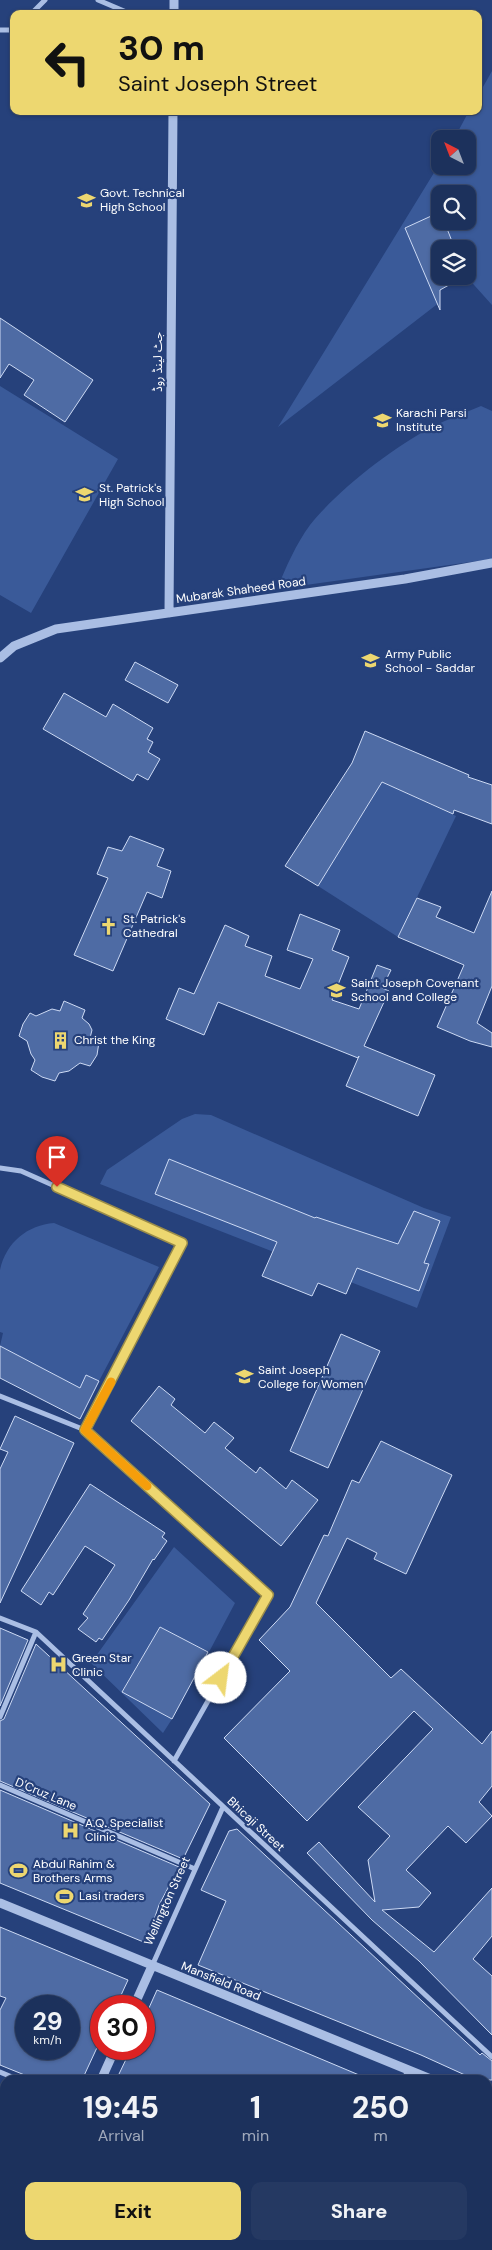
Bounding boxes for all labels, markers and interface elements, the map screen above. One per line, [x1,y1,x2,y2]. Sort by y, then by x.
text: 30 m [118,25,205,71]
icon: left [35,30,100,95]
text: Saint Joseph Street [118,69,317,98]
north arrow [431,130,476,175]
map controls [431,130,476,285]
place label: Govt. Technical High School [100,185,185,215]
button: search [431,185,476,230]
school or university icon: Govt. Technical High School [76,190,96,210]
button: layers [431,240,476,285]
street label: جٹ لینڈ روڈ [150,332,166,392]
place label: Karachi Parsi Institute [396,405,467,435]
school or university icon: Karachi Parsi Institute [372,410,392,430]
place label: St. Patrick's High School [99,480,164,510]
school or university icon: St. Patrick's High School [75,485,95,505]
street label: Mubarak Shaheed Road [175,573,307,607]
place label: Army Public School - Saddar [385,646,476,676]
school or university icon: Army Public School - Saddar [361,651,381,671]
place label: St. Patrick's Cathedral [123,911,186,941]
church icon: St. Patrick's Cathedral [99,916,119,936]
place label: Saint Joseph Covenant School and College [351,975,479,1005]
school or university icon: Saint Joseph Covenant School and College [327,980,347,1000]
building icon: Christ the King [50,1030,70,1050]
place label: Christ the King [74,1032,156,1048]
pin [36,1136,78,1187]
icon: arrive [43,1143,71,1171]
place label: Saint Joseph College for Women [258,1362,364,1392]
school or university icon: Saint Joseph College for Women [234,1367,254,1387]
place label: Green Star Clinic [72,1650,132,1680]
position arrow [194,1651,246,1703]
hospital icon: Green Star Clinic [48,1655,68,1675]
street label: D'Cruz Lane [13,1774,79,1814]
street label: Bhicaji Street [224,1793,289,1855]
place label: A.Q. Specialist Clinic [85,1815,164,1845]
hospital icon: A.Q. Specialist Clinic [61,1820,81,1840]
street label: Wellington Street [140,1854,194,1948]
place label: Abdul Rahim & Brothers Arms [33,1856,115,1886]
sports icon: Abdul Rahim & Brothers Arms [9,1861,29,1881]
sports icon: Lasi traders [55,1886,75,1906]
place label: Lasi traders [79,1888,144,1904]
street label: Mansfield Road [179,1958,263,2004]
speed limit sign: 30 [90,1995,155,2060]
text: 29 [32,2005,63,2038]
text: km/h [33,2032,62,2048]
text: 19:45 [83,2088,159,2127]
text: 1 [250,2088,261,2127]
text: 250 [352,2088,409,2127]
text: Arrival [98,2125,144,2146]
text: min [242,2125,269,2146]
text: m [373,2125,388,2146]
button: Exit [25,2182,241,2240]
button: Share [251,2182,467,2240]

